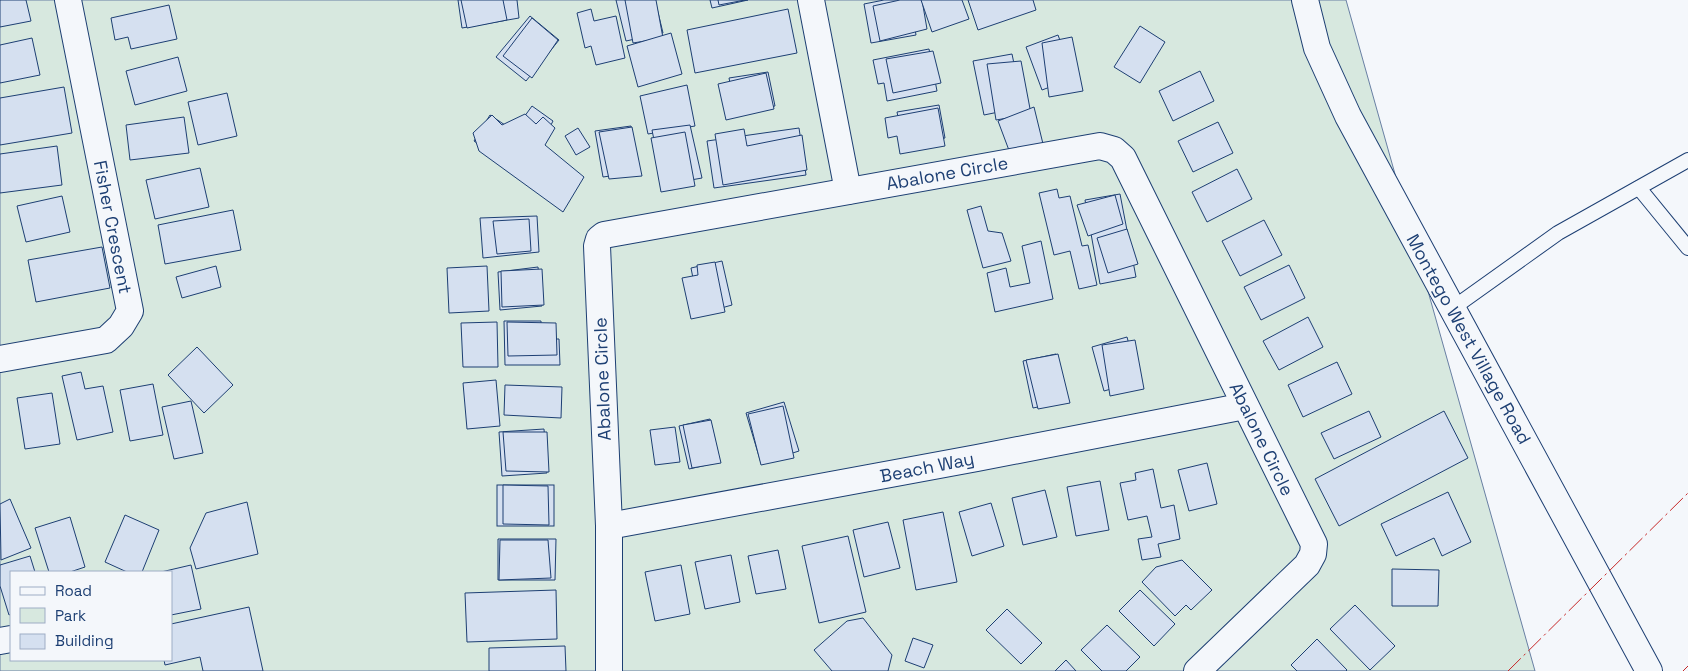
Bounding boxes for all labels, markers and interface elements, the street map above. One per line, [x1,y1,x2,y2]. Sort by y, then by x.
street label: Abalone Circle [884,151,1010,195]
street label: Fisher Crescent [89,158,137,296]
street label: Montego West Village Road [1402,230,1536,448]
street label: Abalone Circle [588,317,616,441]
street label: Abalone Circle [1225,379,1299,499]
street label: Beach Way [878,447,976,487]
legend [10,571,172,661]
text: Road [55,581,92,600]
text: Park [55,606,86,625]
text: Building [55,631,114,650]

